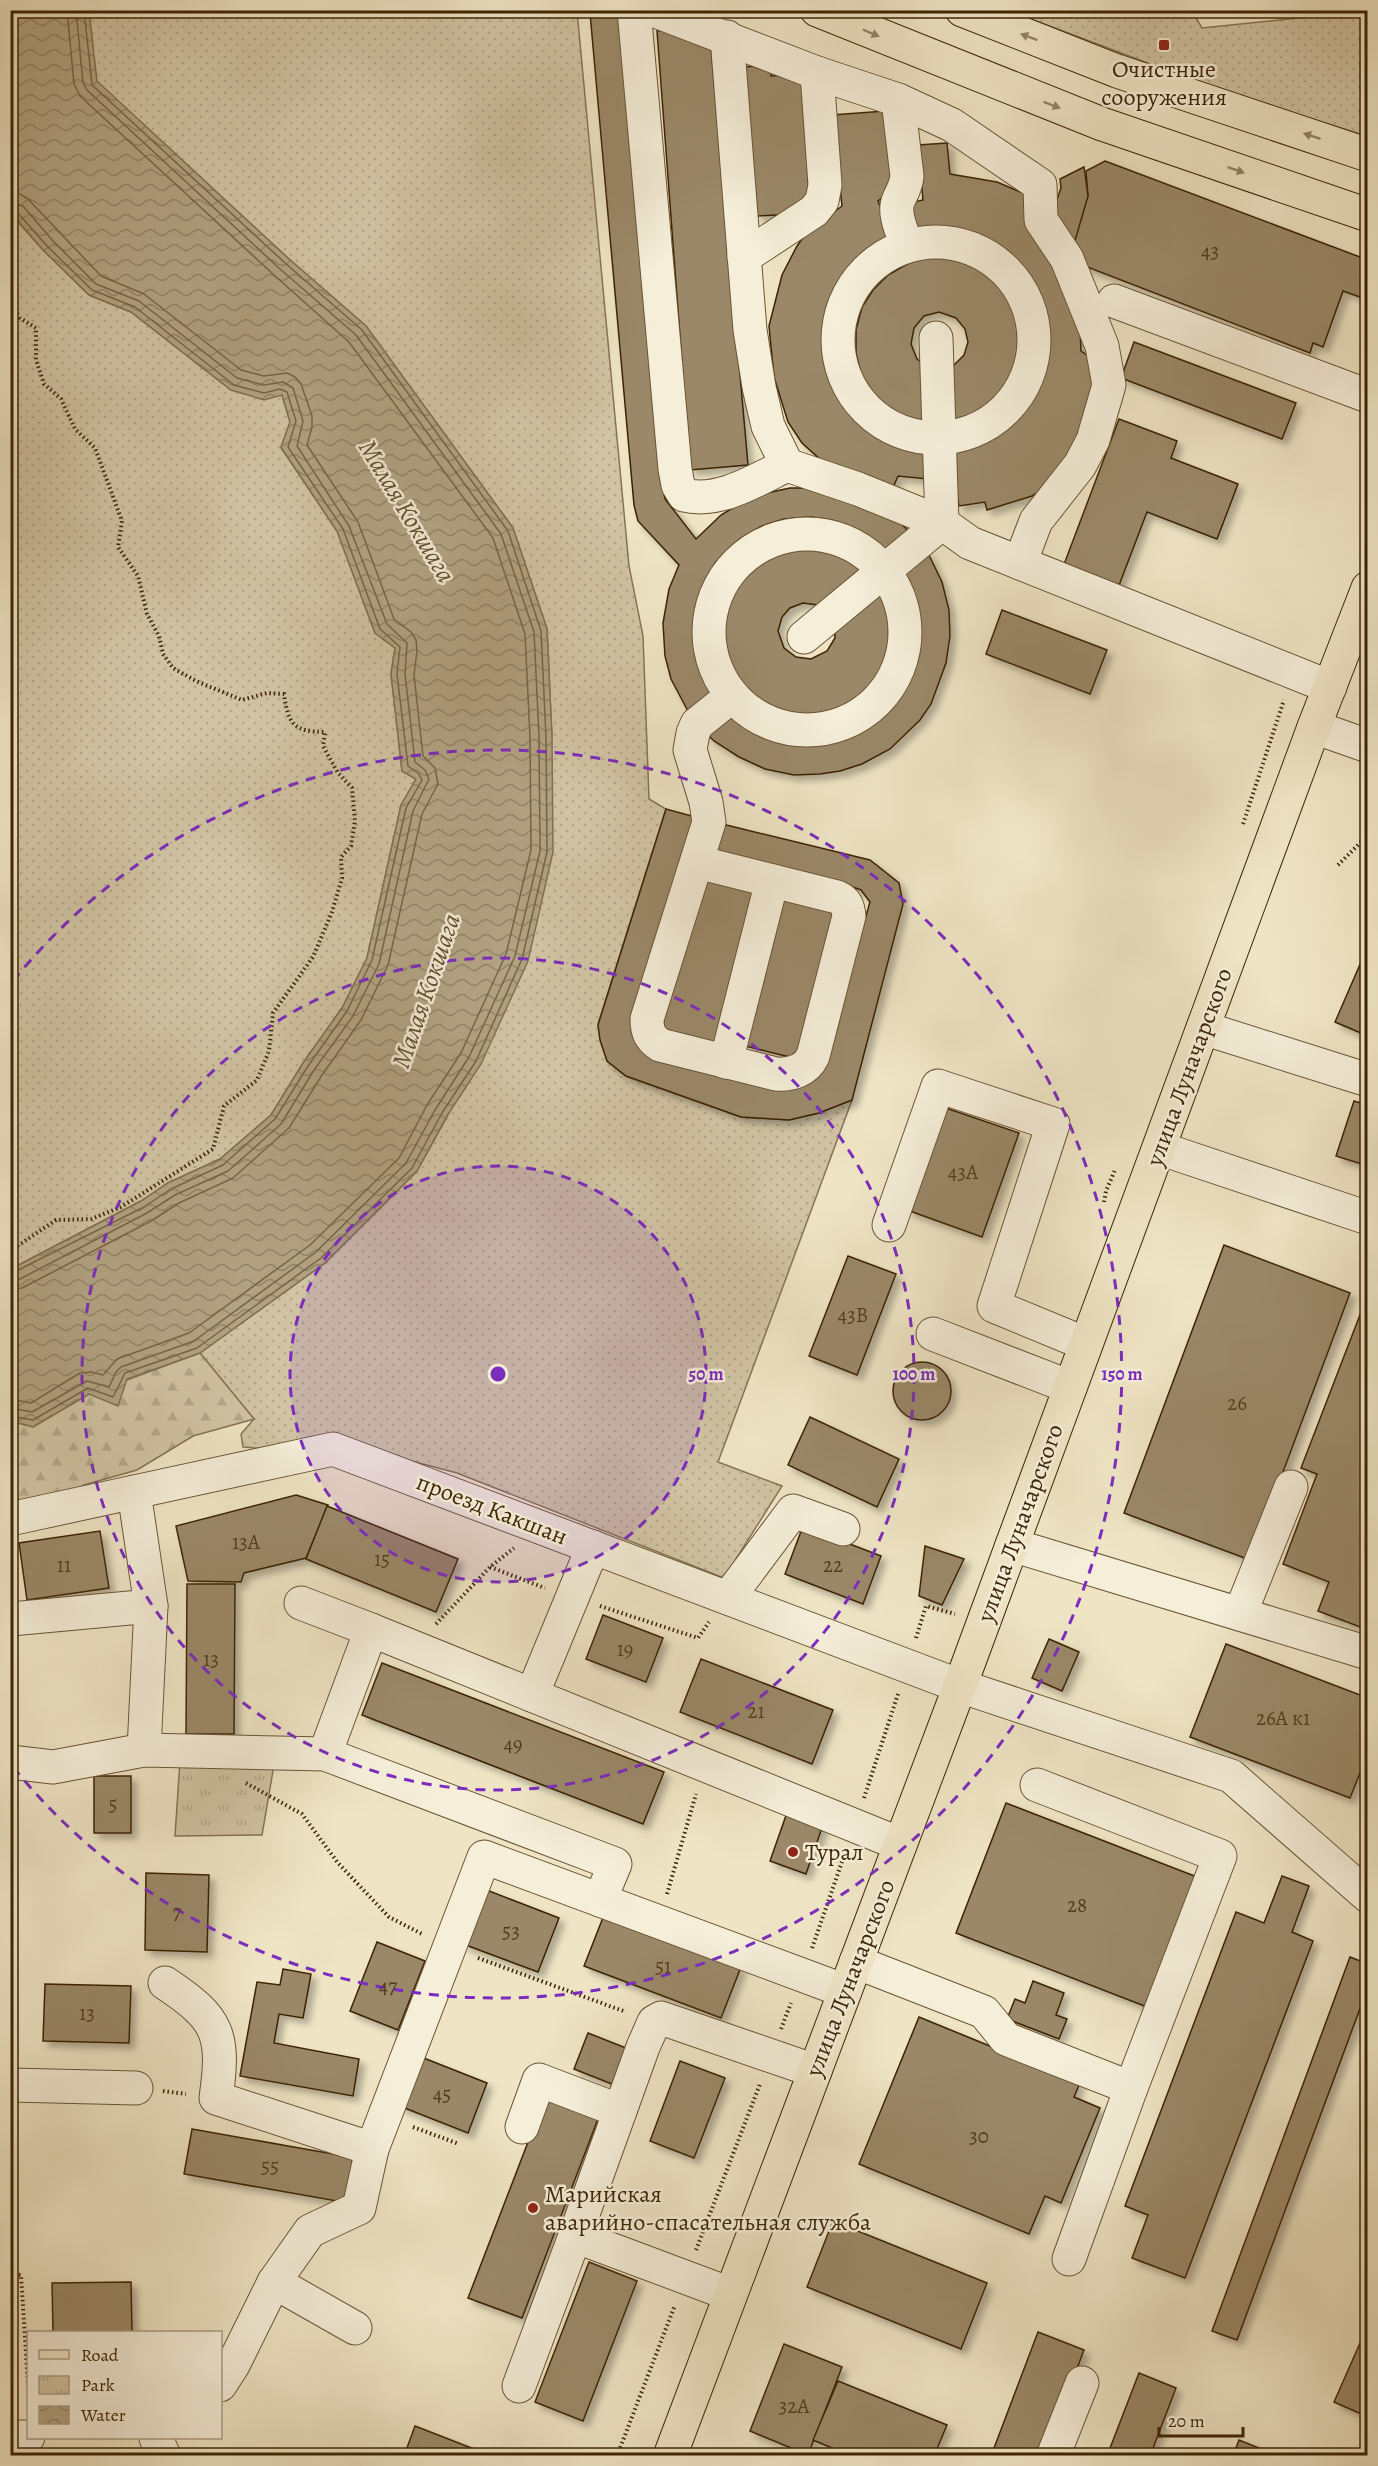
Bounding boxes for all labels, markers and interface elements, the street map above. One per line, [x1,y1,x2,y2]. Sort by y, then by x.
one-way arrow [863,28,881,38]
one-way arrow [1020,32,1038,41]
marker: Очистные сооружения [1157,38,1171,52]
place label: Очистные сооружения [1101,53,1227,113]
one-way arrow [1044,100,1062,110]
one-way arrow [1303,131,1321,140]
one-way arrow [1227,166,1245,176]
house number: 43 [1201,237,1219,265]
water label: Малая Кокшага [350,433,464,589]
water label: Малая Кокшага [383,909,469,1073]
street label: улица Луначарского [1138,963,1240,1171]
house number: 43А [948,1158,979,1186]
house number: 43В [838,1301,868,1329]
text: 50 m [689,1362,723,1386]
text: 100 m [893,1362,935,1386]
text: 150 m [1101,1362,1143,1386]
centre of rings [488,1364,508,1384]
house number: 26 [1227,1389,1247,1417]
street label: улица Луначарского [969,1419,1071,1627]
street label: проезд Какшан [412,1465,572,1553]
house number: 13А [232,1528,261,1556]
house number: 15 [374,1545,390,1573]
house number: 11 [57,1551,71,1579]
house number: 22 [823,1551,843,1579]
house number: 19 [617,1635,633,1663]
house number: 13 [203,1645,219,1673]
house number: 21 [747,1697,765,1725]
house number: 26А к1 [1256,1704,1310,1732]
house number: 49 [503,1730,523,1758]
house number: 5 [108,1790,118,1818]
place label: Турал [805,1836,863,1868]
marker: Турал [786,1845,800,1859]
street label: улица Луначарского [797,1875,902,2082]
house number: 28 [1067,1891,1087,1919]
house number: 7 [173,1898,182,1926]
house number: 53 [502,1917,520,1945]
house number: 51 [655,1952,671,1980]
house number: 47 [379,1972,397,2000]
house number: 13 [79,1999,95,2027]
house number: 45 [433,2080,451,2108]
house number: 30 [969,2122,989,2150]
house number: 55 [261,2152,279,2180]
place label: Марийская аварийно-спасательная служба [545,2178,871,2238]
marker: Марийская аварийно-спасательная служба [526,2201,540,2215]
legend [27,2331,222,2439]
text: Road [81,2343,119,2367]
text: Park [81,2373,115,2397]
house number: 32А [779,2392,810,2420]
scale bar [1159,2400,1243,2438]
text: Water [80,2403,126,2427]
text: 20 m [1168,2409,1205,2433]

